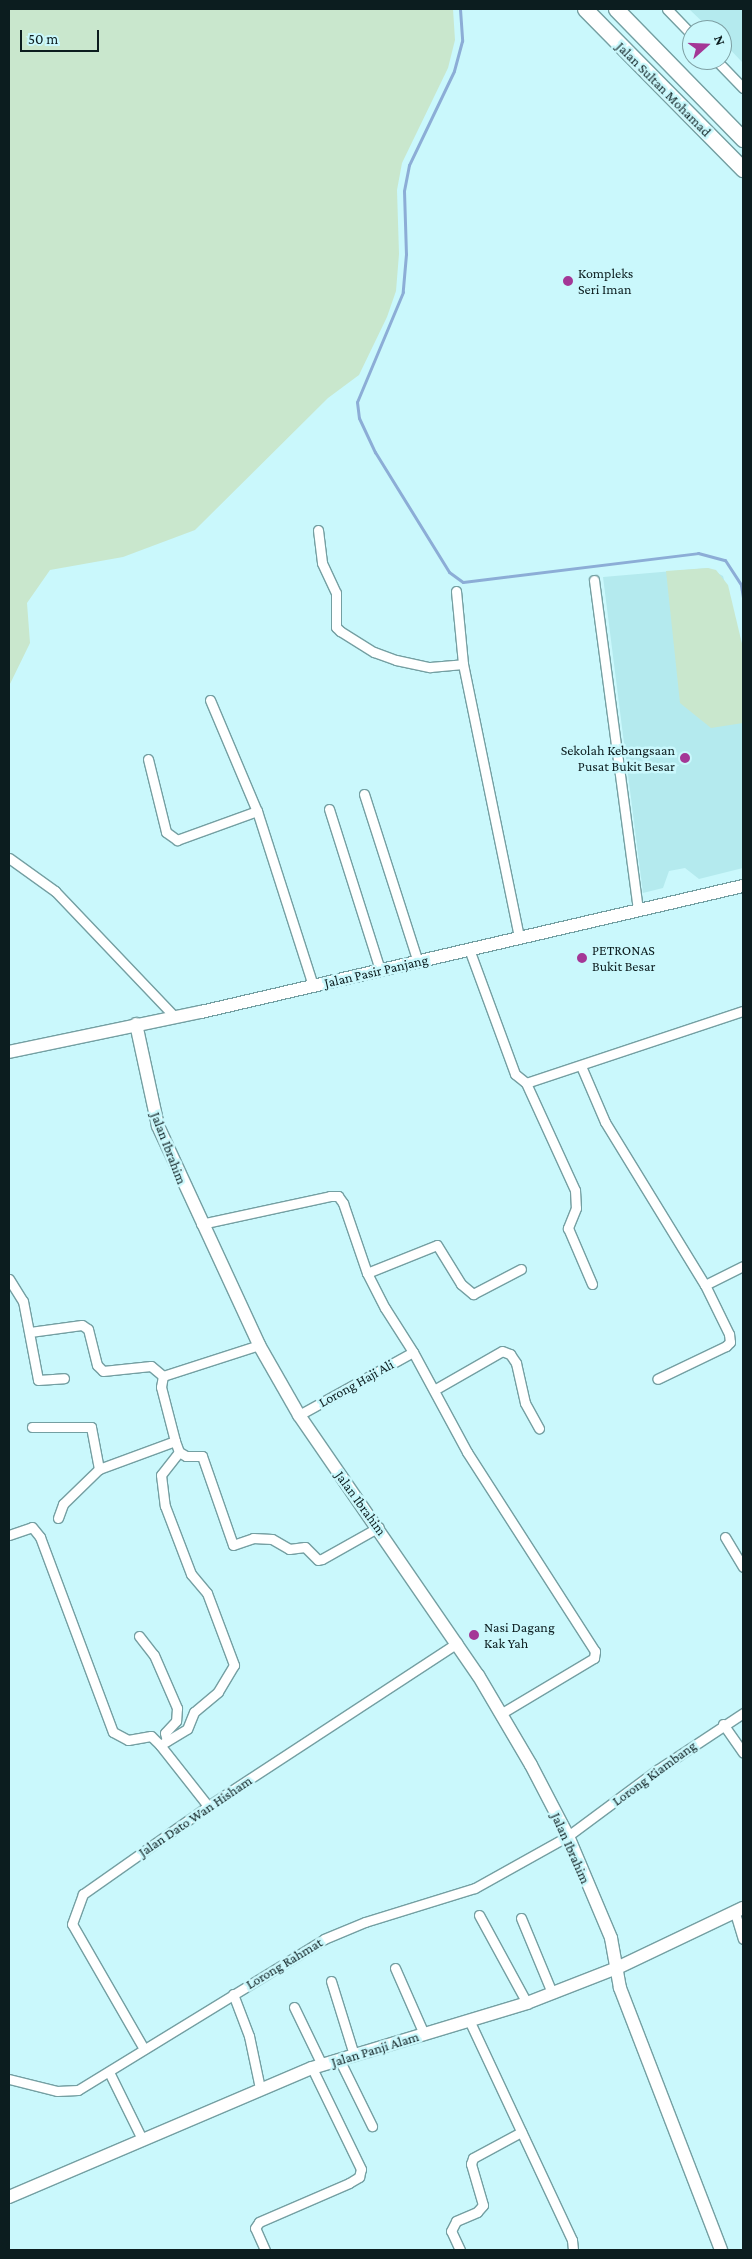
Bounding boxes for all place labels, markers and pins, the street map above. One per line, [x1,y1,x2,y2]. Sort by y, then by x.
place label: Kompleks Seri Iman [578,265,633,298]
marker: Kompleks Seri Iman [562,275,574,287]
place label: Sekolah Kebangsaan Pusat Bukit Besar [561,742,675,774]
marker: Sekolah Kebangsaan Pusat Bukit Besar [679,752,691,764]
place label: PETRONAS Bukit Besar [592,942,655,974]
marker: PETRONAS Bukit Besar [576,952,588,964]
place label: Nasi Dagang Kak Yah [484,1619,555,1651]
marker: Nasi Dagang Kak Yah [468,1629,480,1641]

